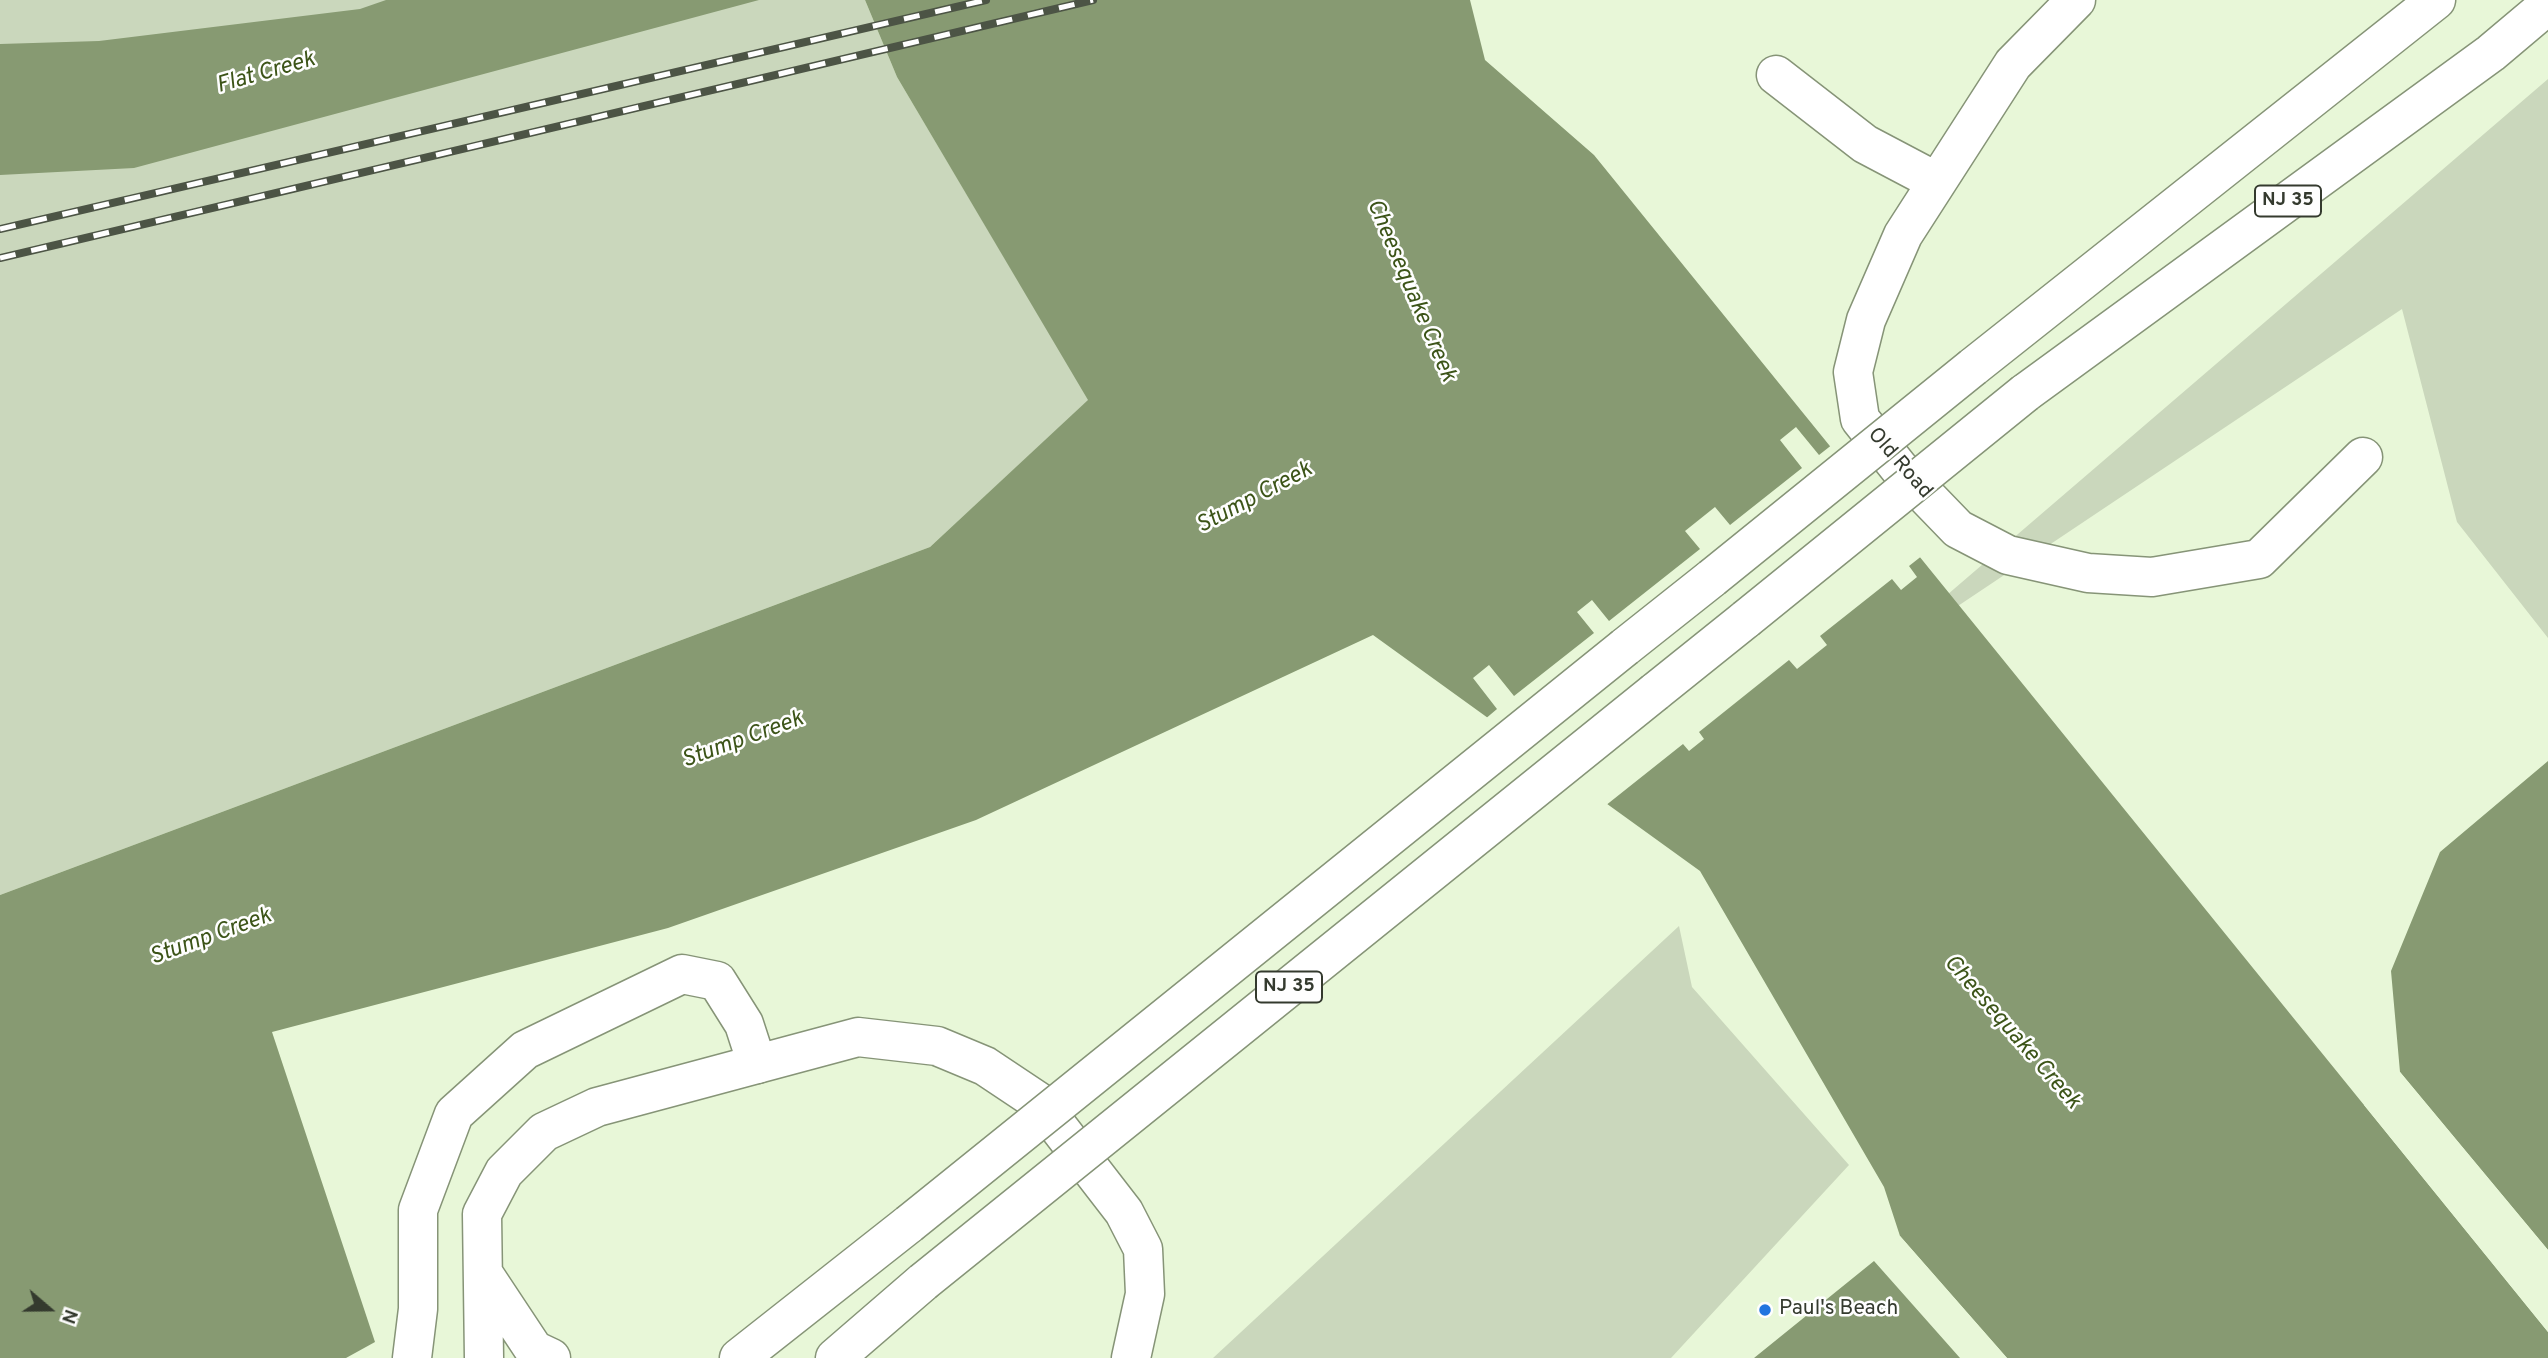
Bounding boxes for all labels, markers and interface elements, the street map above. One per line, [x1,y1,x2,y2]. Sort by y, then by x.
water label: Flat Creek [214,47,318,101]
road number: NJ 35 [2255,186,2321,216]
water label: Cheesequake Creek [1359,196,1461,386]
street label: Old Road [1861,423,1937,505]
water label: Stump Creek [1192,457,1318,541]
water label: Stump Creek [679,706,807,776]
water label: Stump Creek [147,903,275,973]
water label: Cheesequake Creek [1936,950,2086,1116]
road number: NJ 35 [1256,972,1322,1002]
north arrow [14,1274,84,1344]
place label: Paul's Beach [1779,1297,1898,1323]
marker: Paul's Beach [1757,1302,1773,1318]
text: N [55,1306,82,1327]

